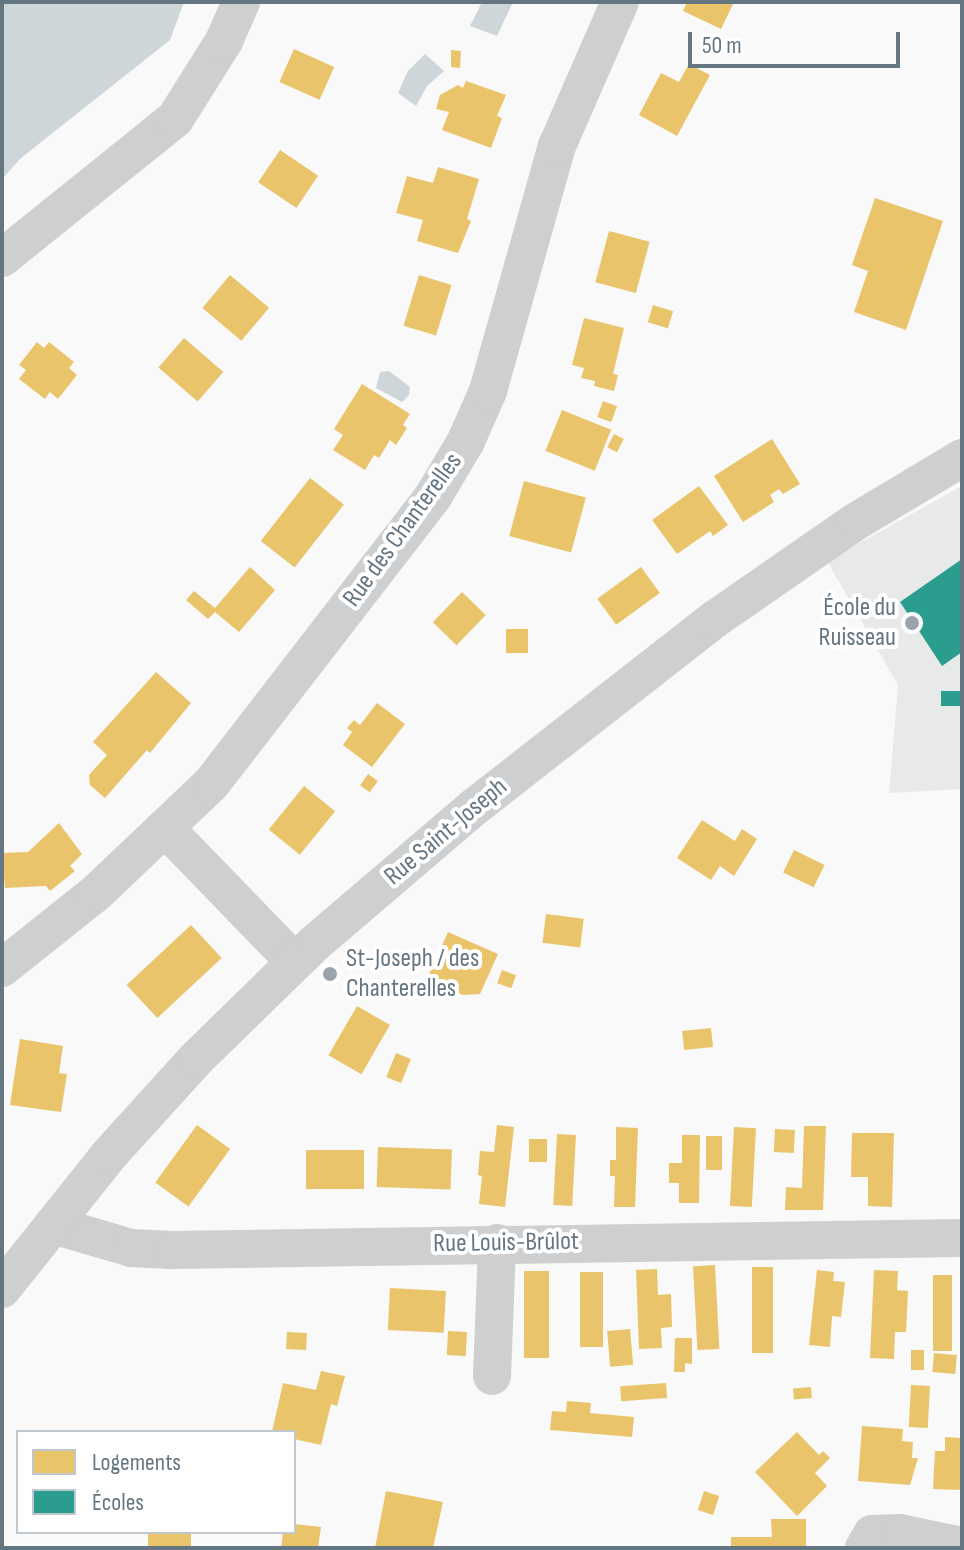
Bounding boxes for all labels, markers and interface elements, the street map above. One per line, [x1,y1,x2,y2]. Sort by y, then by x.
scale bar [692,16,904,66]
text: 50 m [702,31,742,60]
street label: Rue des Chanterelles [337,447,469,613]
place label: École du Ruisseau [819,592,896,654]
marker: École du Ruisseau [903,614,921,632]
street label: Rue Saint-Joseph [378,772,514,892]
place label: St-Joseph / des Chanterelles [346,943,479,1004]
marker: St-Joseph / des Chanterelles [321,965,339,983]
street label: Rue Louis-Brûlot [433,1226,579,1260]
legend [16,1430,296,1534]
text: Logements [92,1448,181,1477]
text: Écoles [92,1488,144,1517]

